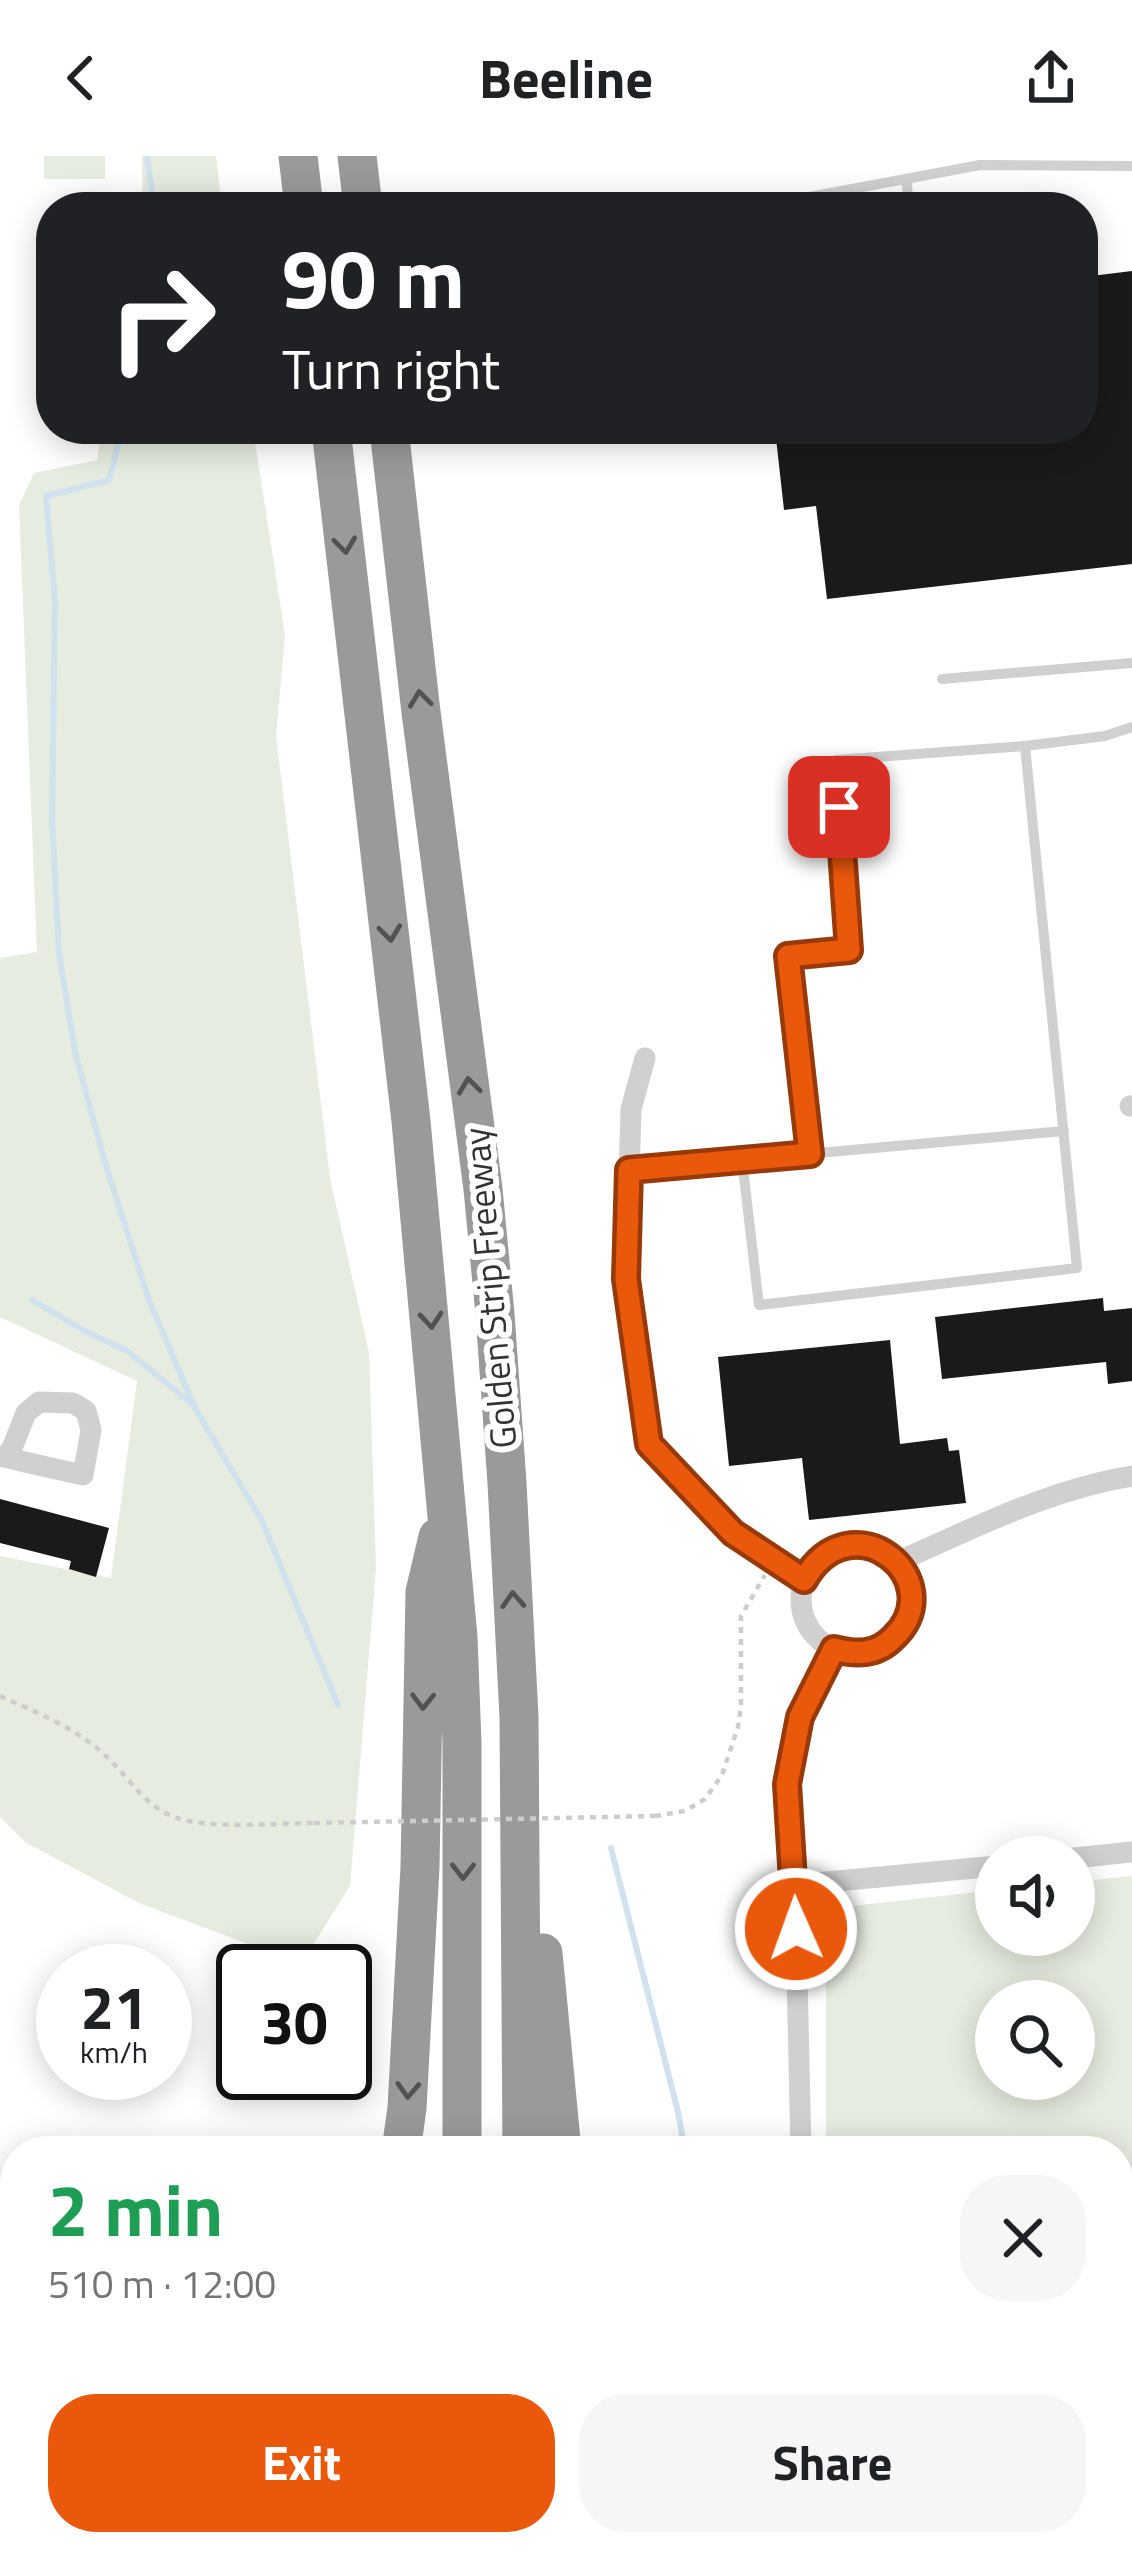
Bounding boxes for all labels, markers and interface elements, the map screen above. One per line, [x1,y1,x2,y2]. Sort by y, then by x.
text: Beeline [479,37,653,119]
icon: back [48,45,114,111]
icon: share [1018,45,1084,111]
text: 90 m [282,213,465,341]
icon: right [84,240,240,396]
text: Turn right [282,328,500,410]
one-way arrow [332,535,358,555]
one-way arrow [407,689,433,709]
pin [788,756,890,858]
icon: arrive [806,774,872,840]
one-way arrow [377,923,402,942]
one-way arrow [457,1076,483,1096]
street label: Golden Strip Freeway [448,1125,530,1451]
one-way arrow [417,1311,443,1330]
one-way arrow [500,1590,526,1609]
one-way arrow [410,1693,436,1711]
map controls [975,1836,1095,2100]
button: sound [975,1836,1095,1956]
one-way arrow [450,1863,476,1881]
position arrow [733,1866,859,1992]
speed limit sign: 30 [216,1944,372,2100]
text: 21 [80,1961,148,2052]
button: search [975,1980,1095,2100]
text: km/h [80,2029,148,2075]
one-way arrow [395,2081,421,2100]
text: 2 min [48,2154,223,2264]
button: close [960,2175,1086,2301]
text: 510 m · 12:00 [48,2254,276,2313]
button: Exit [48,2394,555,2532]
button: Share [579,2394,1086,2532]

